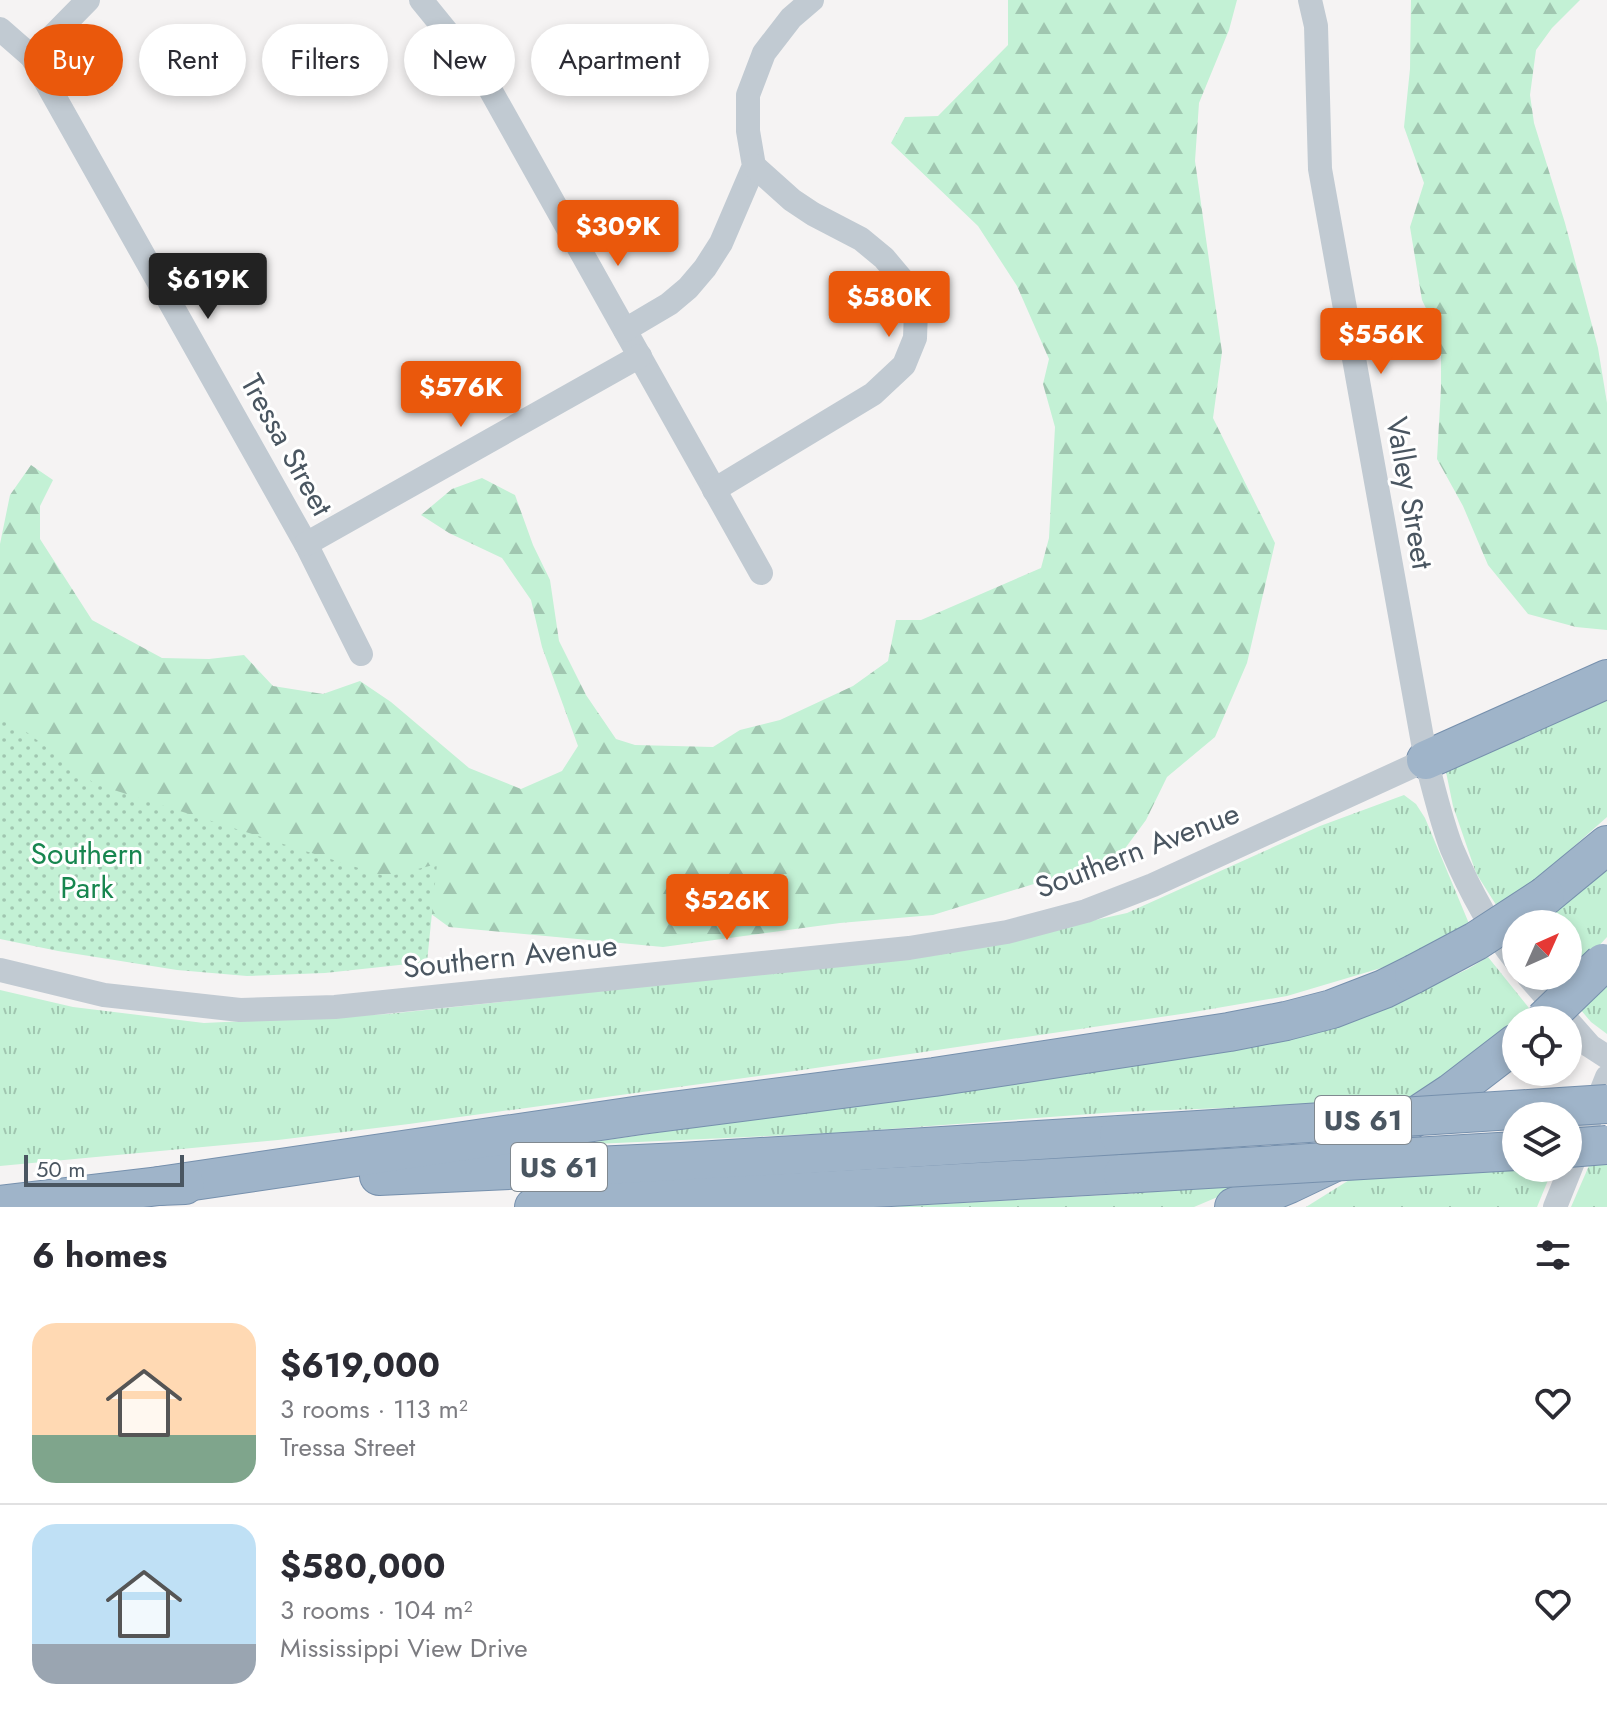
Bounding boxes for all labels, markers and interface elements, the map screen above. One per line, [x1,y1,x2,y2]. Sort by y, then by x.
chip: Buy [24,24,123,96]
chip: Rent [139,24,246,96]
chip: Filters [262,24,388,96]
chip: New [404,24,515,96]
chip: Apartment [531,24,709,96]
pin: $309K [562,200,674,268]
text: $309K [575,207,661,245]
pin: $619K [152,253,264,321]
text: $619K [167,260,249,298]
pin: $580K [833,271,945,339]
text: $580K [847,278,931,316]
pin: $556K [1325,308,1437,376]
text: $556K [1338,315,1424,353]
pin: $576K [405,361,517,429]
street label: Tressa Street [230,366,344,524]
text: $576K [419,368,503,406]
street label: Valley Street [1375,414,1445,573]
street label: Southern Avenue [1029,791,1245,909]
park label: Southern Park [30,832,144,909]
pin: $526K [671,874,783,942]
text: $526K [684,881,770,919]
north arrow [1502,910,1582,990]
map controls [1502,910,1582,1182]
street label: Southern Avenue [401,923,619,989]
button: locate [1502,1006,1582,1086]
road number: US 61 [1315,1096,1411,1144]
button: layers [1502,1102,1582,1182]
road number: US 61 [511,1143,607,1191]
scale bar [24,1151,184,1187]
text: 50 m [36,1153,85,1185]
text: 6 homes [32,1231,167,1280]
icon: filters [1531,1233,1575,1277]
text: $619,000 [280,1341,440,1390]
icon: home [96,1355,192,1451]
icon: heart [1531,1381,1575,1425]
text: 3 rooms · 113 m² [280,1390,468,1428]
text: Tressa Street [280,1428,415,1466]
text: $580,000 [280,1542,445,1591]
icon: home [96,1556,192,1652]
icon: heart [1531,1582,1575,1626]
text: 3 rooms · 104 m² [280,1591,473,1629]
text: Mississippi View Drive [280,1629,528,1667]

